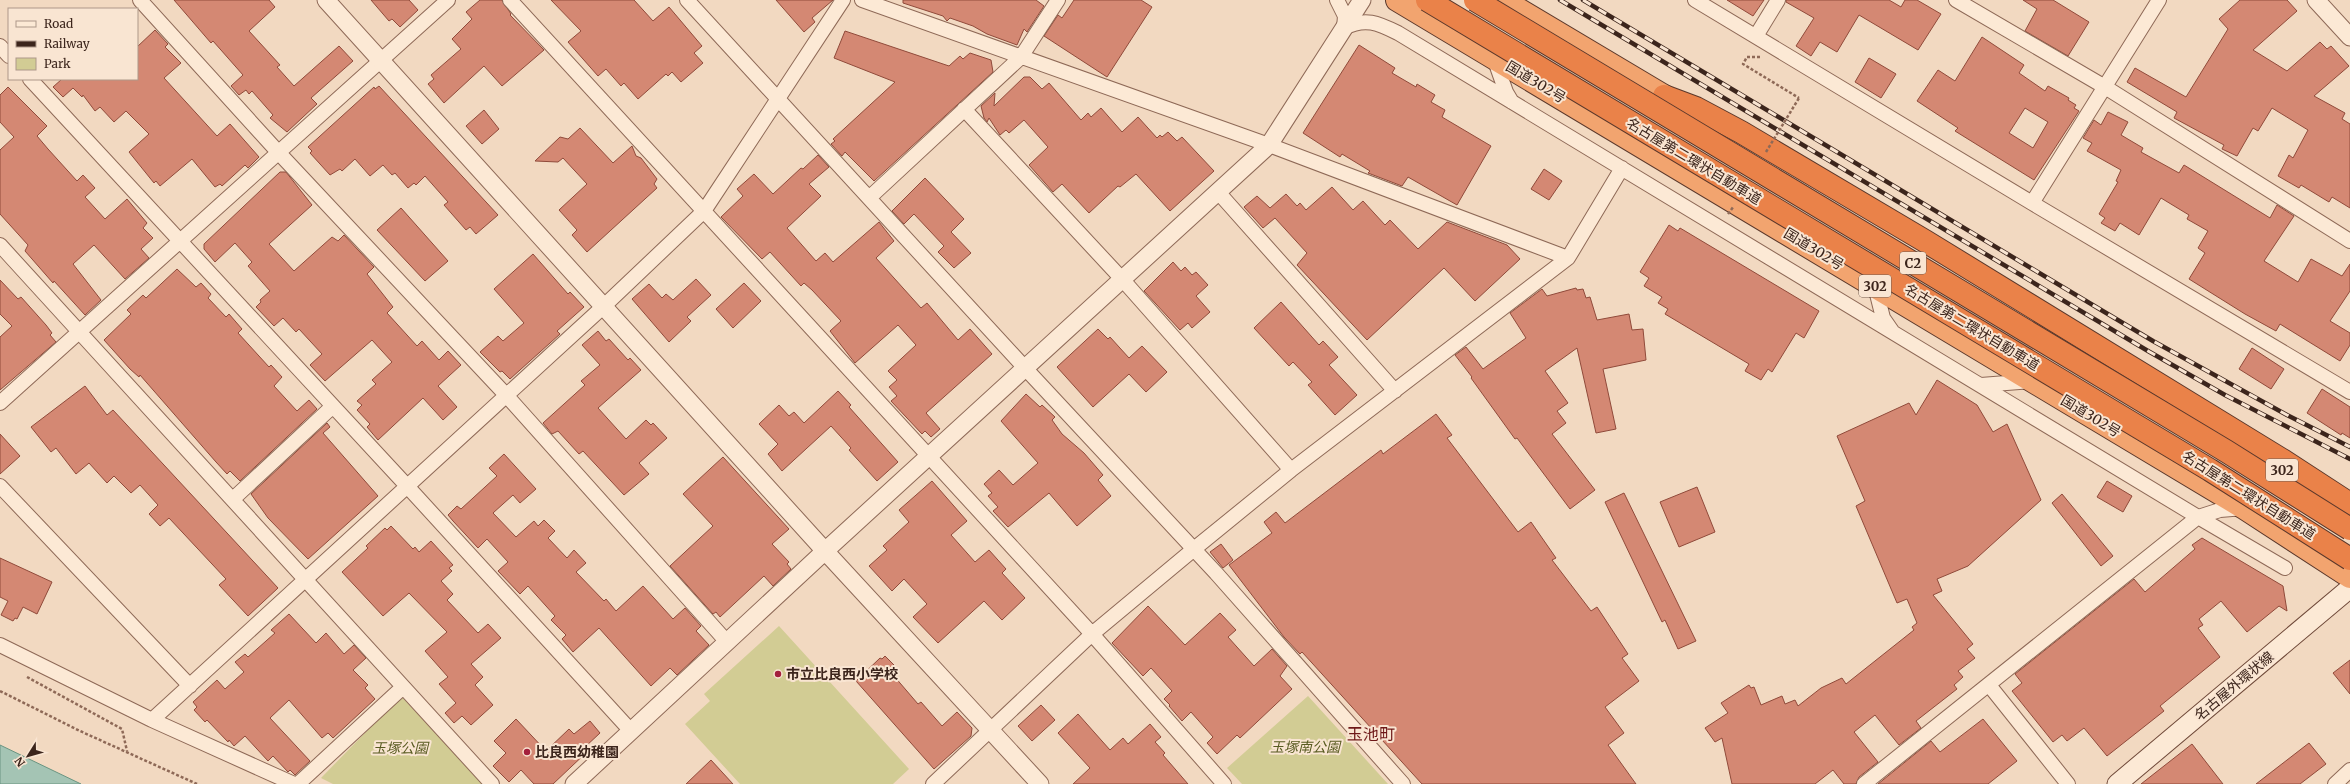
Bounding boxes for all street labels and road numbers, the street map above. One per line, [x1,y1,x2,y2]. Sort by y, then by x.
street label: 国道302号 [1503,57,1569,107]
street label: 名古屋第二環状自動車道 [1623,114,1765,208]
street label: 国道302号 [1781,224,1847,274]
road number: C2 [1900,252,1926,274]
road number: 302 [1859,275,1891,297]
street label: 名古屋第二環状自動車道 [1901,280,2043,374]
street label: 国道302号 [2058,391,2124,441]
street label: 名古屋第二環状自動車道 [2179,447,2319,543]
road number: 302 [2266,459,2298,481]
street label: 名古屋外環状線 [2191,648,2277,724]

